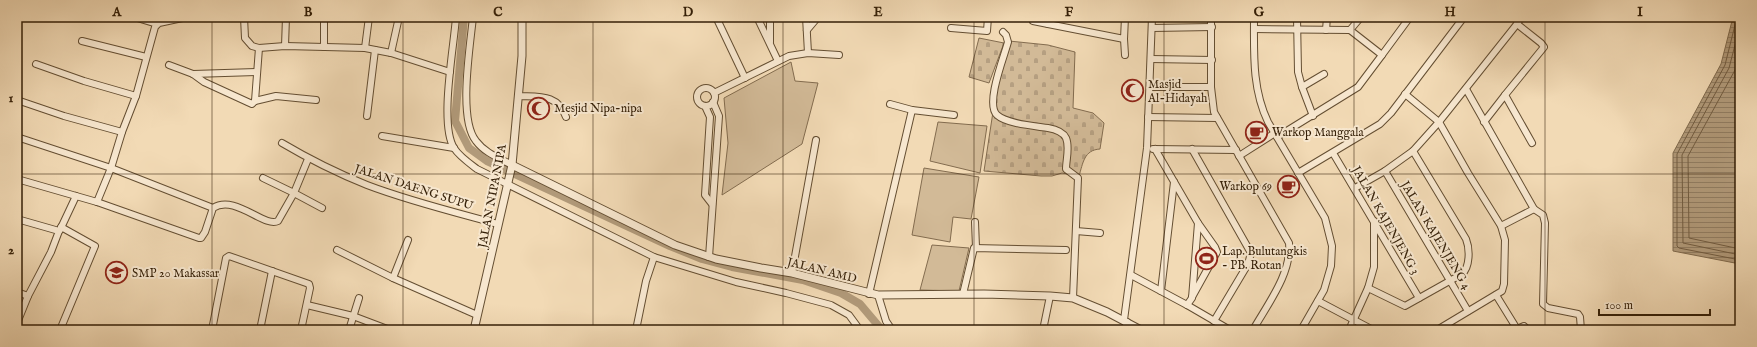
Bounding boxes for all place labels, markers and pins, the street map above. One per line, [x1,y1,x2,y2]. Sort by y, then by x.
place label: Masjid Al-Hidayah [1147,77,1208,106]
mosque icon: Masjid Al-Hidayah [1119,78,1145,104]
mosque icon: Mesjid Nipa-nipa [525,95,551,121]
place label: Mesjid Nipa-nipa [554,101,643,117]
cafe icon: Warkop Manggala [1244,119,1270,145]
place label: Warkop Manggala [1272,125,1365,141]
cafe icon: Warkop 69 [1275,173,1301,199]
place label: Warkop 69 [1220,179,1272,195]
place label: Lap. Bulutangkis - PB. Rotan [1222,244,1307,273]
sports icon: Lap. Bulutangkis - PB. Rotan [1193,245,1219,271]
school or university icon: SMP 20 Makassar [104,260,130,286]
place label: SMP 20 Makassar [132,266,220,281]

